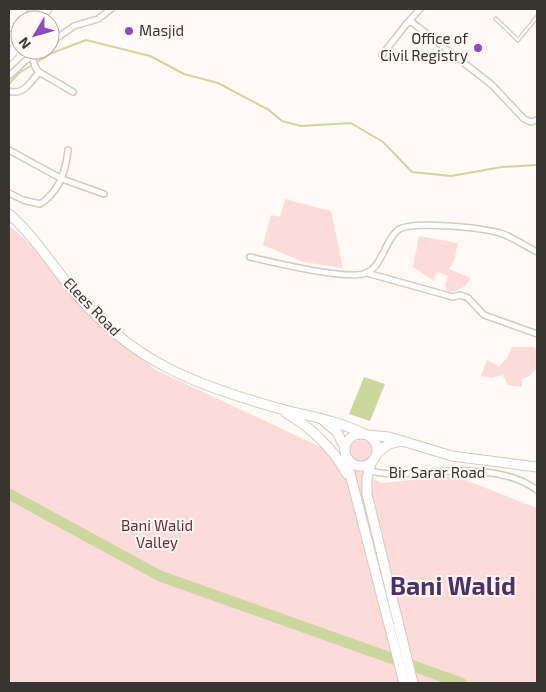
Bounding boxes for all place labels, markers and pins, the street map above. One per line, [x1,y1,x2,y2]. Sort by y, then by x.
place label: Masjid [139,21,184,40]
marker: Masjid [123,25,135,37]
place label: Office of Civil Registry [380,29,468,64]
marker: Office of Civil Registry [472,42,484,54]

